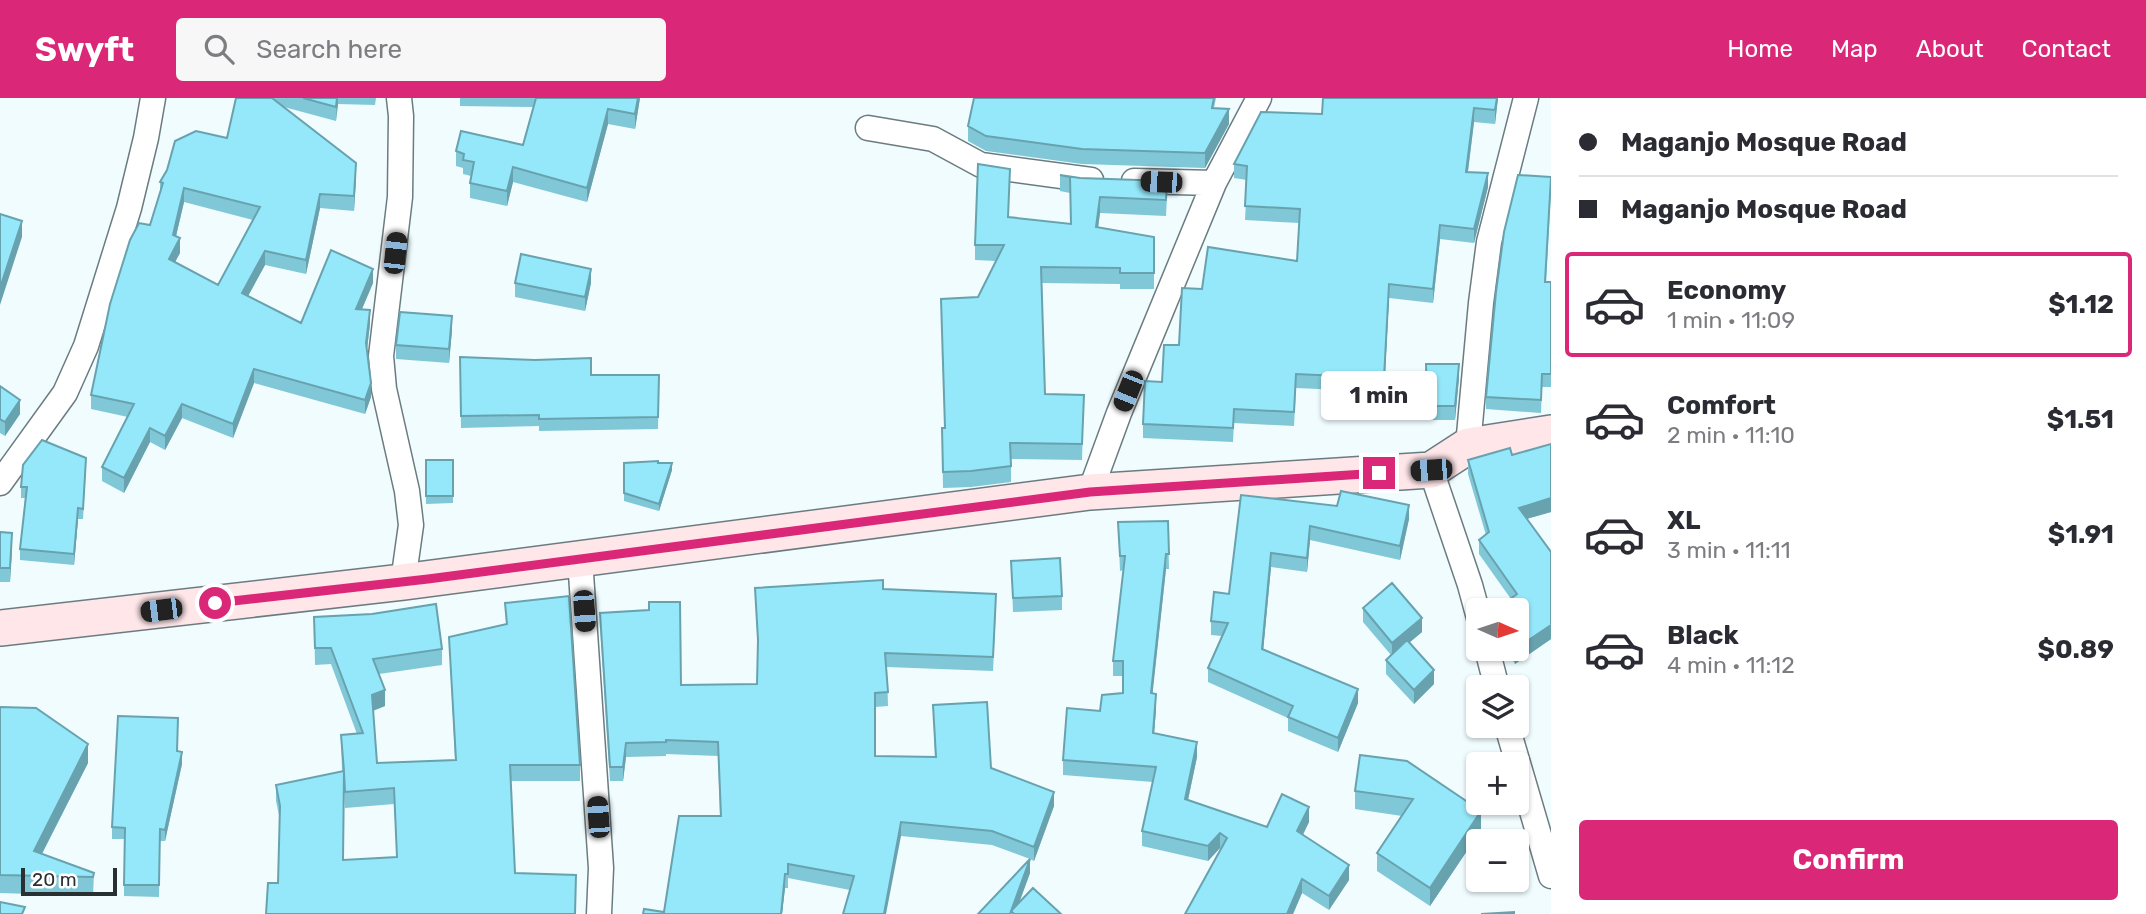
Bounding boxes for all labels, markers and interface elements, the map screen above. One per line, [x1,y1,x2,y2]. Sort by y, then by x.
search box [176,18,666,81]
text: Swyft [35,30,134,69]
icon: search [200,30,238,68]
text: Search here [256,34,402,65]
text: Home [1727,35,1793,63]
text: Map [1831,35,1878,63]
text: About [1916,35,1984,63]
text: Contact [2022,35,2111,63]
text: Maganjo Mosque Road [1621,127,1907,158]
car [1140,171,1183,193]
text: Maganjo Mosque Road [1621,194,1907,225]
car [383,231,408,275]
icon: car [1583,273,1646,336]
text: Economy [1667,275,1786,306]
text: $1.12 [2048,289,2114,320]
text: 1 min · 11:09 [1667,306,1795,334]
car [1111,368,1146,414]
callout: 1 min [1321,372,1437,420]
text: 1 min [1350,381,1408,409]
icon: car [1583,388,1646,451]
text: Comfort [1667,390,1776,421]
text: $1.51 [2047,404,2114,435]
text: 2 min · 11:10 [1667,421,1795,449]
route end [1363,457,1395,489]
car [1410,458,1453,482]
icon: car [1583,503,1646,566]
text: XL [1667,505,1700,536]
text: $1.91 [2048,519,2114,550]
text: 3 min · 11:11 [1667,536,1791,564]
route start [199,587,231,619]
car [573,589,596,633]
car [139,597,184,623]
north arrow [1466,598,1530,662]
map controls [1466,598,1529,892]
icon: car [1583,618,1646,681]
text: Black [1667,620,1739,651]
text: $0.89 [2038,634,2114,665]
text: 4 min · 11:12 [1667,651,1795,679]
button: layers [1466,675,1529,738]
button: + [1466,752,1529,815]
car [587,795,610,839]
button: Confirm [1579,820,2118,900]
button: − [1466,829,1529,892]
scale bar [21,865,117,897]
text: 20 m [32,868,77,891]

